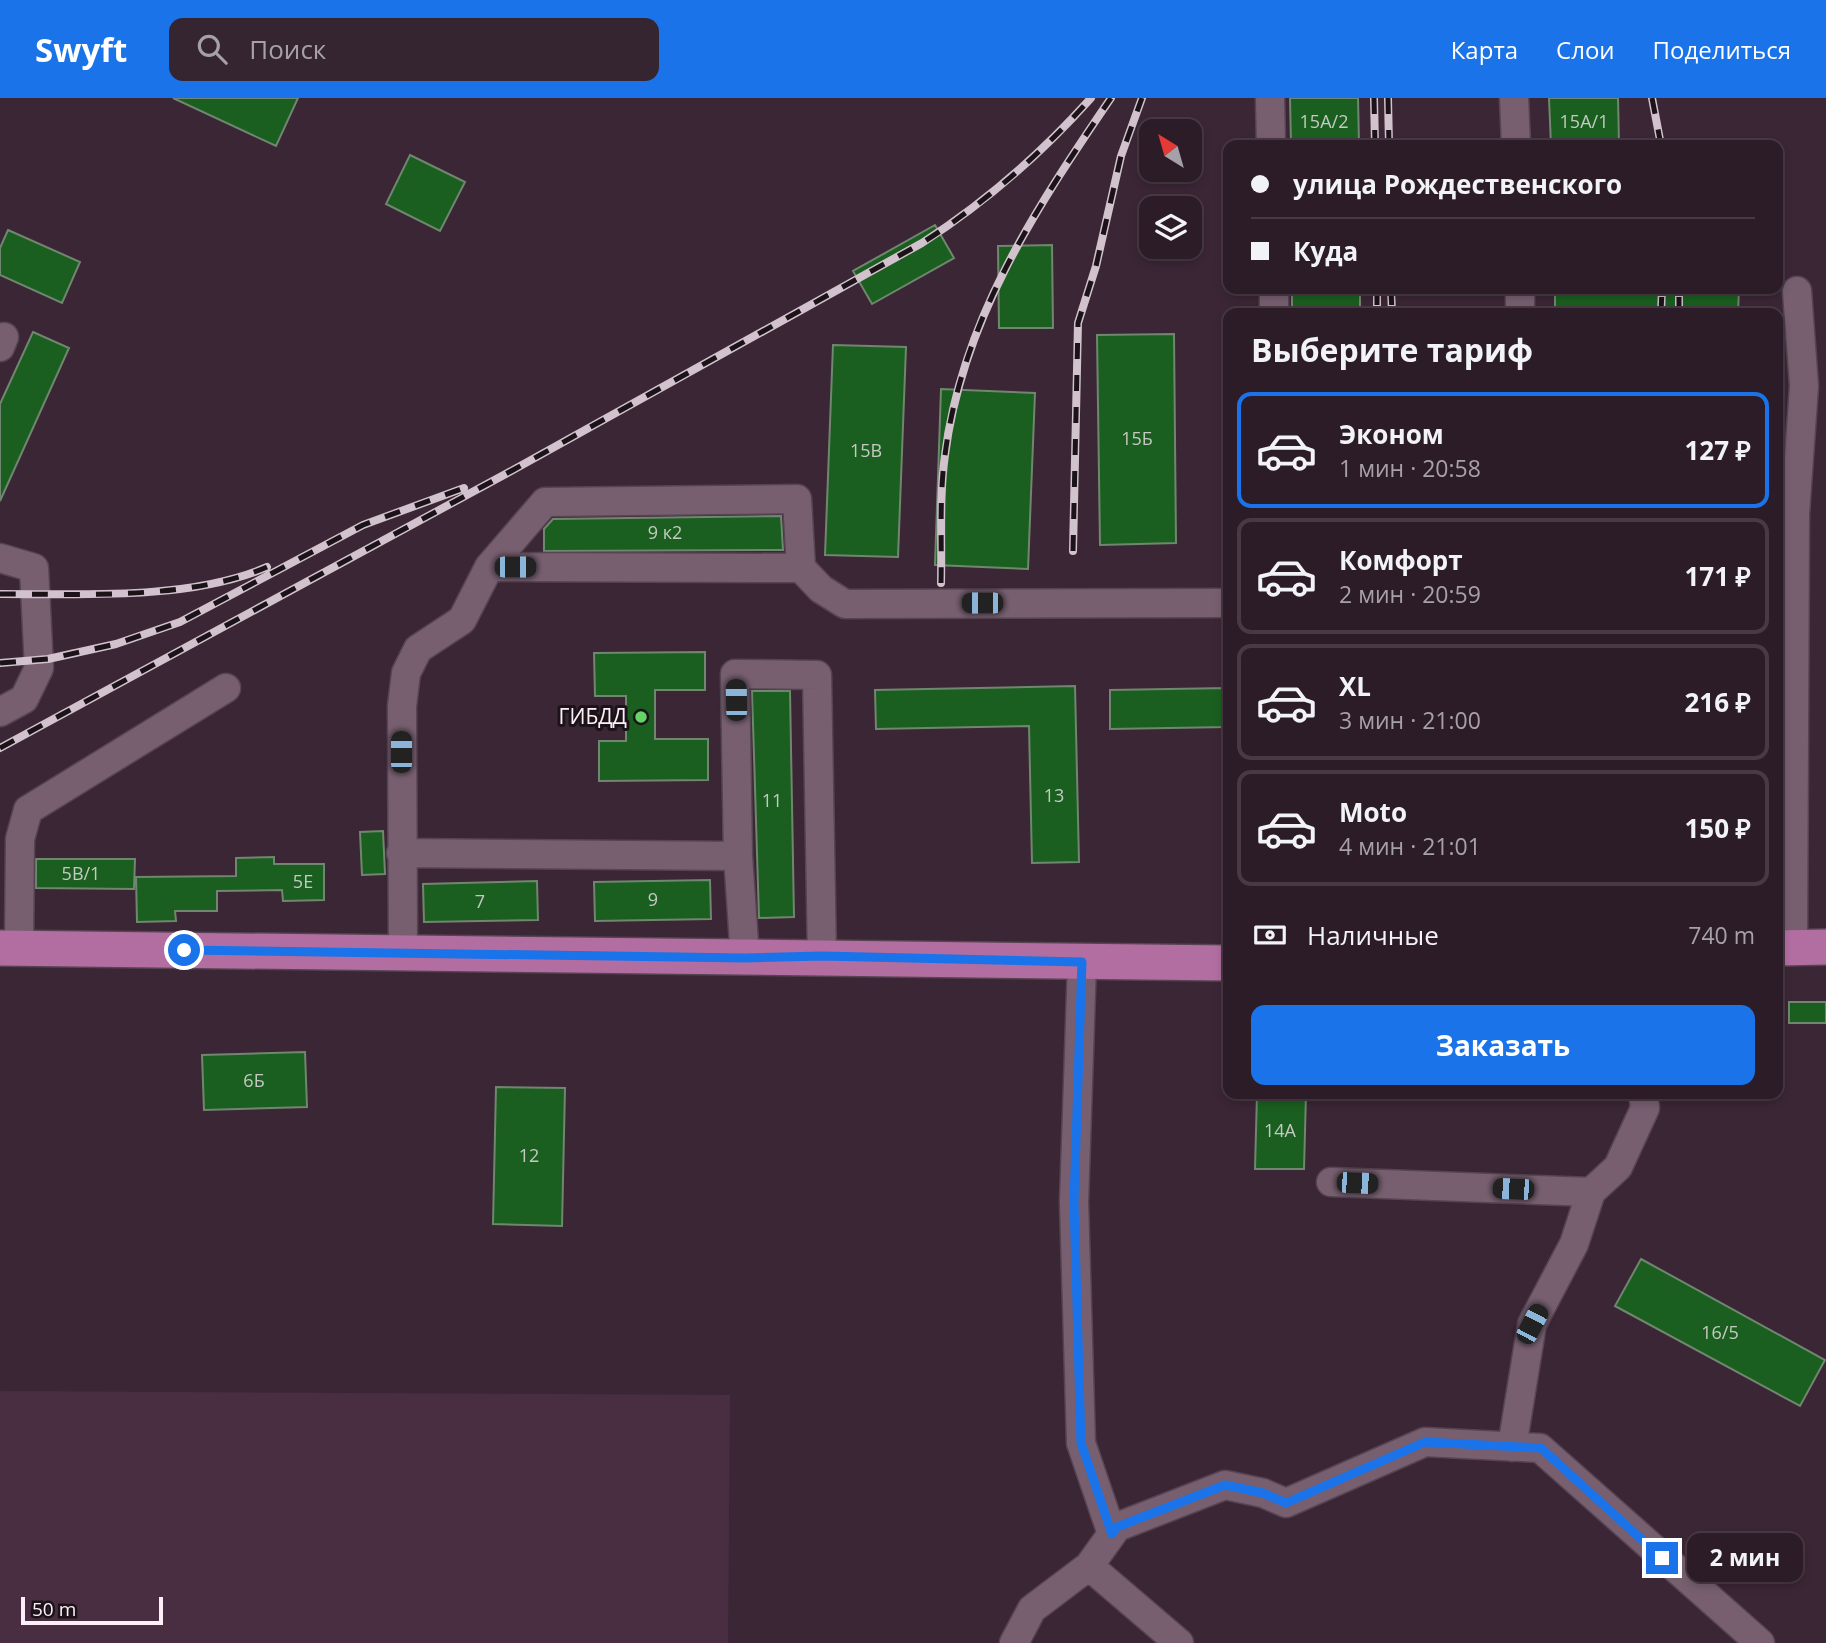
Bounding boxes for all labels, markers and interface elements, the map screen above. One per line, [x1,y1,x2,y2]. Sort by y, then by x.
search box [169,18,659,81]
text: Swyft [35,27,127,72]
icon: search [193,30,231,68]
text: Поиск [249,31,326,67]
text: Карта [1451,33,1518,66]
text: Слои [1556,33,1615,66]
text: Поделиться [1653,33,1791,66]
house number: 15А/2 [1300,109,1348,133]
house number: 15А/1 [1560,109,1608,133]
north arrow [1139,119,1202,182]
map controls [1139,119,1202,259]
text: улица Рождественского [1293,166,1622,202]
button: layers [1139,196,1202,259]
text: Куда [1293,233,1358,269]
text: Выберите тариф [1251,328,1533,371]
text: Эконом [1339,416,1444,452]
icon: car [1255,419,1318,482]
house number: 15Б [1121,426,1153,450]
text: 127 ₽ [1685,432,1751,468]
house number: 15В [850,438,882,462]
text: 1 мин · 20:58 [1339,452,1481,484]
house number: 9 к2 [648,520,682,544]
text: Комфорт [1339,542,1463,578]
icon: car [1255,545,1318,608]
car [495,557,537,578]
text: 171 ₽ [1685,558,1751,594]
text: 2 мин · 20:59 [1339,578,1481,610]
car [962,593,1004,614]
text: XL [1339,668,1371,704]
icon: car [1255,671,1318,734]
car [726,679,747,721]
text: 216 ₽ [1685,684,1751,720]
place label: ГИБДД [559,702,627,730]
text: 3 мин · 21:00 [1339,704,1481,736]
marker: ГИБДД [633,709,649,725]
car [391,731,412,773]
house number: 13 [1044,783,1064,807]
house number: 11 [762,788,782,812]
text: Moto [1339,794,1407,830]
icon: car [1255,797,1318,860]
text: 150 ₽ [1685,810,1751,846]
text: 4 мин · 21:01 [1339,830,1481,862]
house number: 5В/1 [62,861,100,885]
house number: 5Е [293,869,313,893]
house number: 9 [648,887,658,911]
house number: 7 [475,889,485,913]
icon: cash [1251,916,1289,954]
text: Наличные [1307,917,1439,953]
text: 740 m [1688,919,1755,951]
route start [168,934,200,966]
button: Заказать [1251,1005,1755,1085]
house number: 6Б [243,1068,265,1092]
house number: 14А [1264,1118,1297,1142]
house number: 12 [519,1143,539,1167]
car [1336,1172,1379,1194]
car [1492,1178,1535,1200]
car [1513,1301,1552,1347]
house number: 16/5 [1701,1320,1739,1344]
callout: 2 мин [1686,1534,1802,1582]
text: 2 мин [1710,1541,1780,1573]
route end [1646,1542,1678,1574]
scale bar [21,1594,163,1626]
text: 50 m [32,1596,76,1622]

